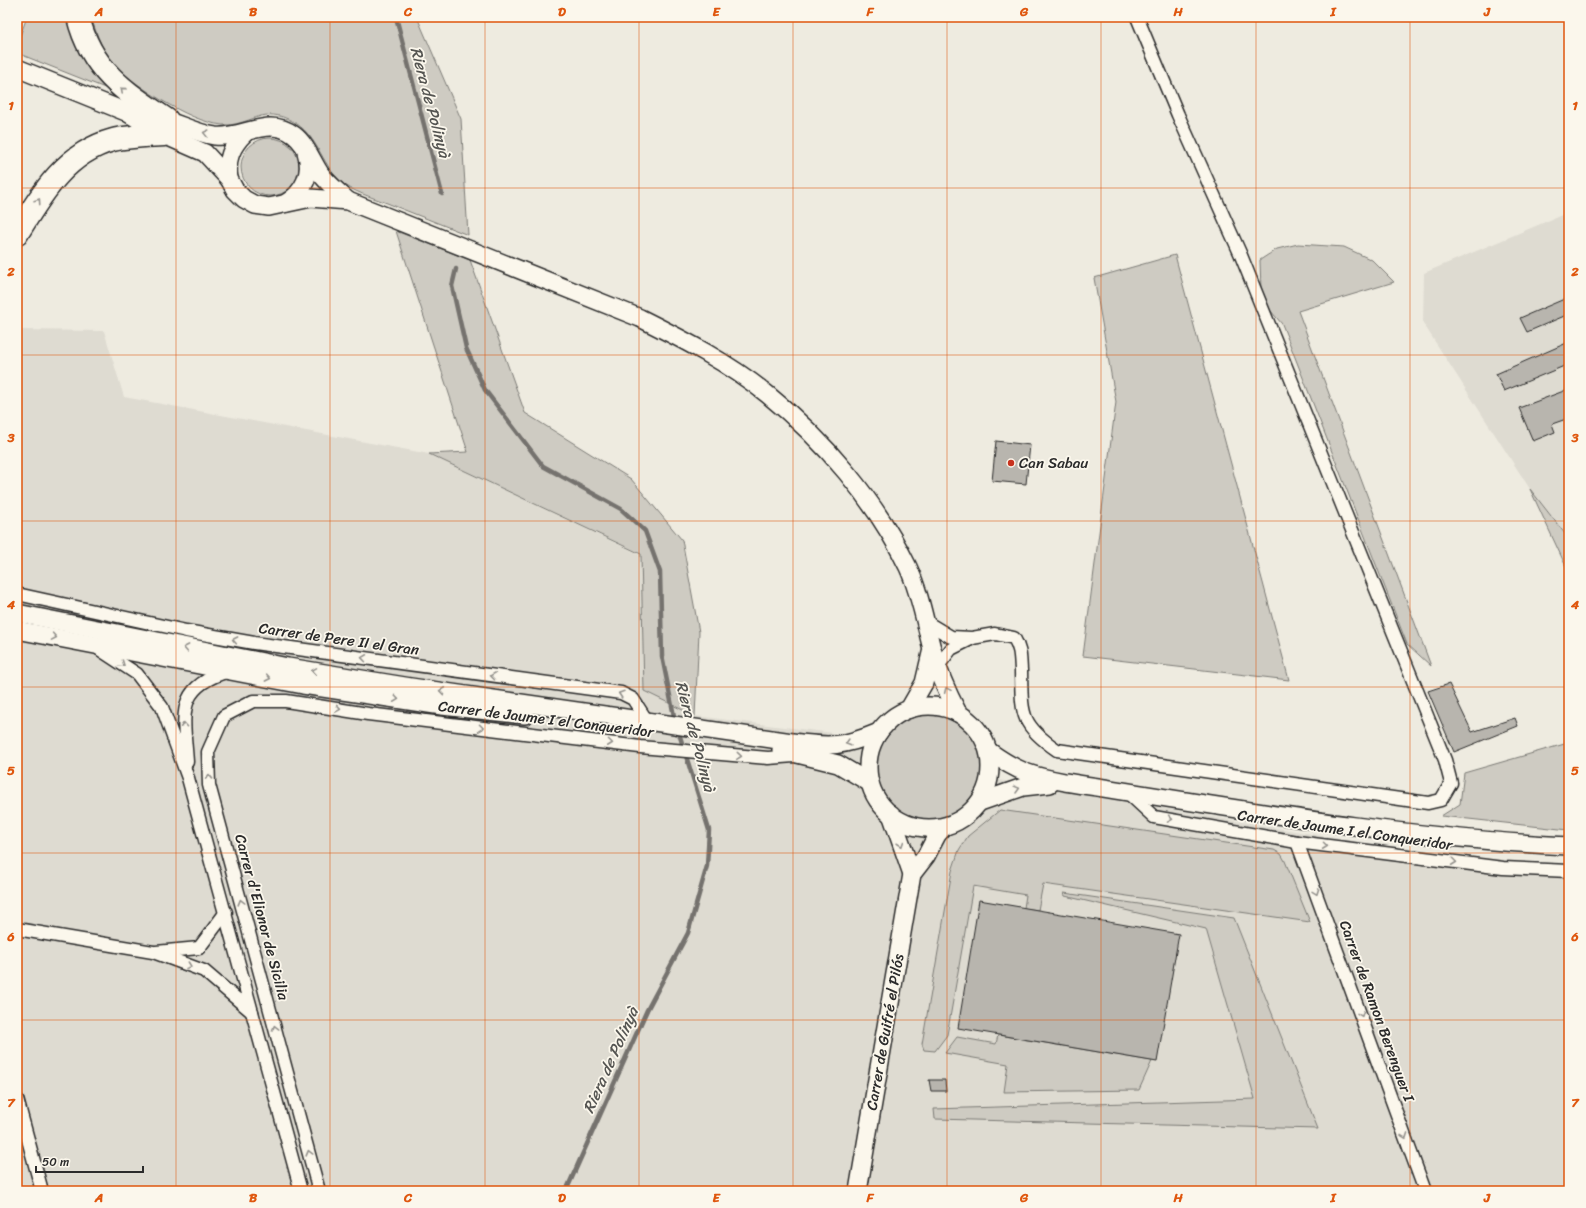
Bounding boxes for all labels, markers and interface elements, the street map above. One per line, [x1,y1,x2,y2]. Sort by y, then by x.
text: A [94,0,103,23]
text: B [249,0,258,23]
text: C [403,0,413,23]
text: D [558,0,566,23]
text: E [712,0,721,23]
text: F [865,0,874,23]
text: G [1019,0,1029,23]
text: H [1172,0,1183,23]
text: I [1329,0,1337,23]
text: J [1483,0,1491,23]
water label: Riera de Polinyà [402,43,460,163]
one-way arrow [121,88,128,95]
text: 1 [8,94,14,117]
text: 1 [1572,94,1578,117]
one-way arrow [203,130,210,138]
one-way arrow [33,198,41,205]
text: 2 [6,260,15,283]
text: 2 [1570,260,1579,283]
text: 3 [6,426,15,449]
text: 3 [1570,426,1579,449]
place label: Can Sabau [1019,450,1088,476]
marker: Can Sabau [1006,458,1016,468]
text: 4 [6,593,16,616]
text: 4 [1570,593,1580,616]
street label: Carrer de Pere II el Gran [257,615,421,663]
one-way arrow [51,632,57,640]
one-way arrow [232,636,239,645]
one-way arrow [183,644,189,652]
one-way arrow [361,654,367,663]
one-way arrow [118,659,125,667]
one-way arrow [311,668,317,676]
one-way arrow [490,672,496,681]
one-way arrow [265,674,271,682]
water label: Riera de Polinyà [667,677,725,797]
one-way arrow [439,687,445,696]
one-way arrow [943,687,951,694]
one-way arrow [618,690,625,699]
street label: Carrer de Jaume I el Conqueridor [437,693,656,745]
one-way arrow [393,694,400,703]
one-way arrow [335,704,341,713]
one-way arrow [180,722,189,728]
one-way arrow [478,723,484,732]
one-way arrow [607,738,613,747]
one-way arrow [845,738,852,747]
one-way arrow [736,751,742,760]
text: 5 [7,759,15,782]
text: 5 [1571,759,1579,782]
one-way arrow [205,774,213,780]
one-way arrow [1013,785,1020,794]
street label: Carrer de Jaume I el Conqueridor [1236,802,1455,858]
one-way arrow [1167,814,1173,823]
street label: Carrer d'Elionor de Sicilia [227,831,297,1003]
one-way arrow [896,840,905,847]
one-way arrow [1322,841,1328,850]
one-way arrow [1451,857,1457,866]
one-way arrow [1312,888,1320,895]
one-way arrow [237,899,246,906]
street label: Carrer de Ramon Berenguer I [1332,917,1422,1106]
text: 6 [6,925,15,948]
text: 6 [1570,925,1579,948]
street label: Carrer de Guifré el Pilós [858,951,912,1112]
one-way arrow [186,961,193,969]
water label: Riera de Polinyà [574,1001,648,1118]
one-way arrow [1356,1011,1364,1018]
one-way arrow [271,1025,280,1032]
text: 7 [7,1091,16,1114]
text: 7 [1571,1091,1580,1114]
one-way arrow [1400,1133,1409,1140]
scale bar [36,1148,143,1174]
one-way arrow [305,1150,314,1157]
text: 50 m [42,1151,69,1173]
text: A [94,1186,103,1208]
text: B [249,1186,258,1208]
text: C [403,1186,413,1208]
text: D [558,1186,566,1208]
text: E [712,1186,721,1208]
text: F [865,1186,874,1208]
text: G [1019,1186,1029,1208]
text: H [1172,1186,1183,1208]
text: I [1329,1186,1337,1208]
text: J [1483,1186,1491,1208]

